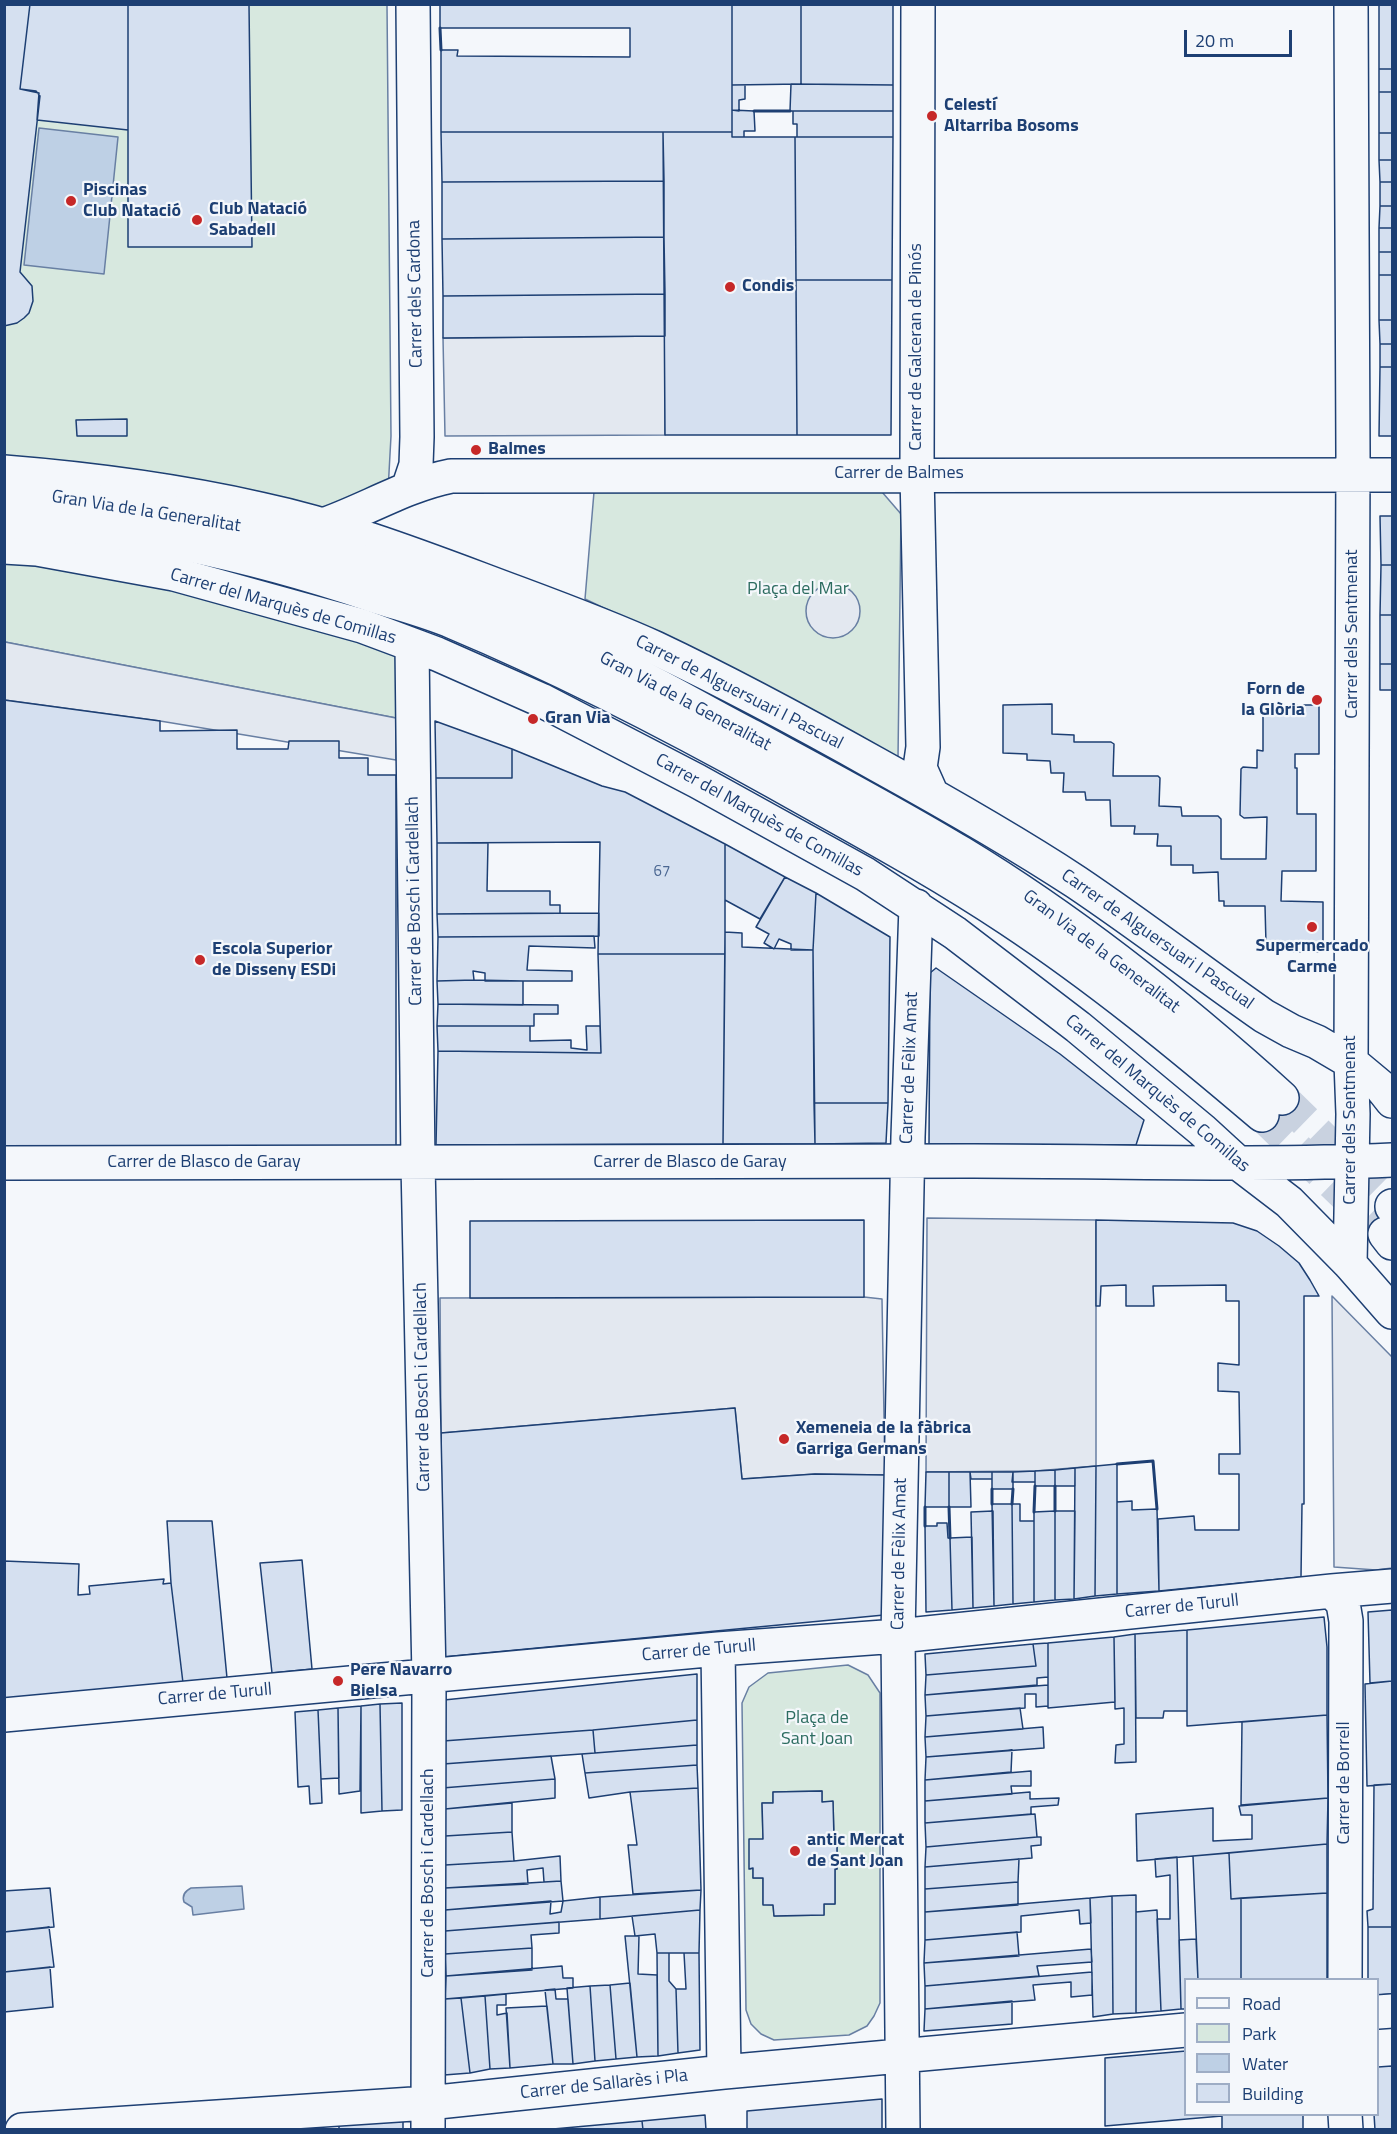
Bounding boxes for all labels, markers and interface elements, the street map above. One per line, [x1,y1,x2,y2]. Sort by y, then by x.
scale bar [1187,18,1295,56]
text: 20 m [1195,27,1234,54]
place label: Celestí Altarriba Bosoms [944,95,1079,138]
marker: Celestí Altarriba Bosoms [925,109,939,123]
place label: Piscinas Club Natació [83,180,181,222]
marker: Piscinas Club Natació [64,194,78,208]
place label: Club Natació Sabadell [209,199,307,242]
marker: Club Natació Sabadell [190,213,204,227]
street label: Carrer dels Cardona [404,220,428,368]
street label: Carrer de Galceran de Pinós [906,243,928,451]
place label: Condis [742,276,794,298]
marker: Condis [723,280,737,294]
place label: Balmes [488,439,546,461]
marker: Balmes [469,443,483,457]
street label: Carrer de Balmes [834,463,964,485]
street label: Gran Via de la Generalitat [50,486,242,538]
street label: Carrer dels Sentmenat [1342,549,1364,719]
street label: Carrer del Marquès de Comillas [168,564,398,650]
park label: Plaça del Mar [747,579,849,601]
street label: Carrer de Alguersuari I Pascual [632,631,846,755]
street label: Gran Via de la Generalitat [596,648,774,756]
place label: Forn de la Glòria [1241,679,1305,722]
marker: Forn de la Glòria [1310,693,1324,707]
place label: Gran Via [545,708,611,730]
marker: Gran Via [526,712,540,726]
street label: Carrer del Marquès de Comillas [651,750,867,882]
street label: Carrer de Bosch i Cardellach [402,796,428,1006]
house number: 67 [654,863,670,881]
street label: Carrer de Alguersuari I Pascual [1057,865,1257,1015]
street label: Gran Via de la Generalitat [1018,886,1184,1018]
marker: Supermercado Carme [1305,920,1319,934]
place label: Supermercado Carme [1255,936,1369,978]
place label: Escola Superior de Disseny ESDi [212,939,336,982]
marker: Escola Superior de Disseny ESDi [193,953,207,967]
street label: Carrer de Fèlix Amat [897,991,923,1145]
street label: Carrer del Marquès de Comillas [1060,1011,1254,1177]
street label: Carrer dels Sentmenat [1340,1035,1362,1205]
street label: Carrer de Blasco de Garay [107,1152,301,1174]
street label: Carrer de Blasco de Garay [593,1152,787,1174]
street label: Carrer de Bosch i Cardellach [410,1282,436,1492]
place label: Xemeneia de la fàbrica Garriga Germans [796,1418,971,1460]
marker: Xemeneia de la fàbrica Garriga Germans [777,1432,791,1446]
street label: Carrer de Fèlix Amat [888,1478,912,1630]
street label: Carrer de Turull [1124,1590,1240,1624]
street label: Carrer de Turull [641,1635,757,1667]
place label: Pere Navarro Bielsa [350,1660,452,1702]
marker: Pere Navarro Bielsa [331,1674,345,1688]
street label: Carrer de Turull [157,1679,273,1711]
park label: Plaça de Sant Joan [781,1708,853,1750]
street label: Carrer de Borrell [1334,1721,1356,1845]
street label: Carrer de Bosch i Cardellach [418,1768,440,1978]
place label: antic Mercat de Sant Joan [807,1830,904,1872]
marker: antic Mercat de Sant Joan [788,1844,802,1858]
legend [1184,1978,1379,2116]
text: Road [1242,1990,1281,2017]
text: Park [1242,2020,1276,2047]
text: Water [1242,2050,1288,2077]
street label: Carrer de Sallarès i Pla [519,2065,689,2105]
text: Building [1242,2080,1303,2107]

